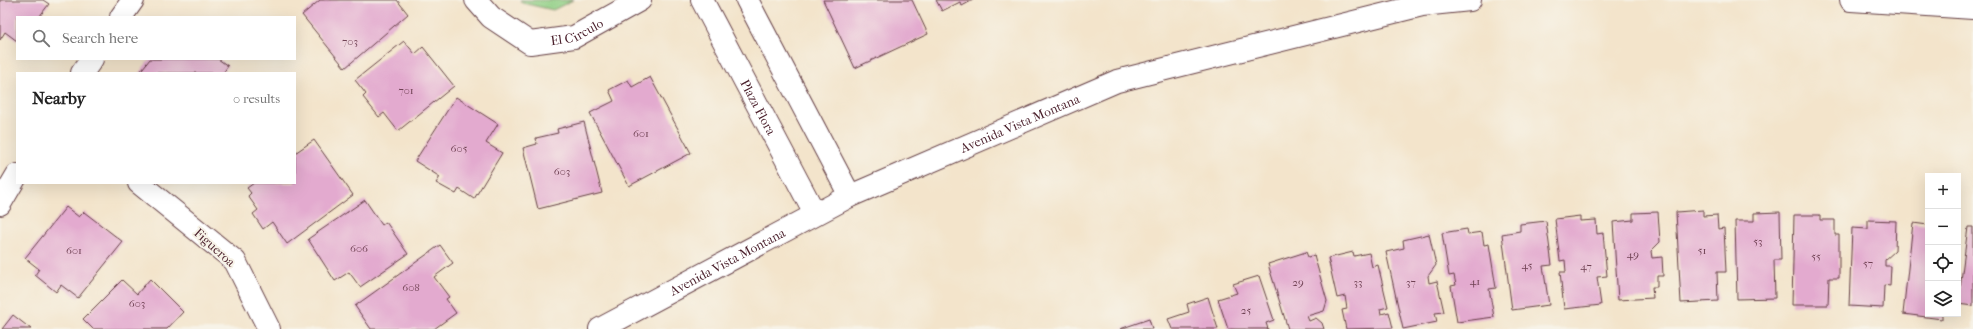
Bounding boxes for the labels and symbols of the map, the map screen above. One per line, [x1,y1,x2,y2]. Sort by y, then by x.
street label: El Circulo [550,15,606,48]
house number: 703 [342,35,358,48]
street label: Plaza Flora [737,77,779,138]
house number: 701 [398,84,414,97]
street label: Avenida Vista Montana [957,91,1083,156]
house number: 601 [633,127,649,140]
house number: 605 [451,142,468,155]
house number: 603 [554,165,570,178]
street label: Figueroa [191,225,239,270]
street label: Avenida Vista Montana [666,225,789,299]
house number: 53 [1753,235,1763,248]
house number: 606 [350,242,368,255]
house number: 601 [66,244,82,257]
house number: 51 [1698,244,1706,257]
house number: 49 [1627,248,1639,261]
house number: 55 [1811,250,1821,263]
house number: 57 [1863,257,1873,270]
house number: 45 [1522,259,1533,272]
house number: 47 [1580,260,1592,273]
house number: 41 [1470,275,1480,288]
house number: 29 [1292,276,1304,289]
house number: 33 [1353,276,1363,289]
house number: 37 [1406,276,1416,289]
house number: 608 [402,281,420,294]
house number: 603 [129,297,145,310]
house number: 25 [1241,304,1251,317]

